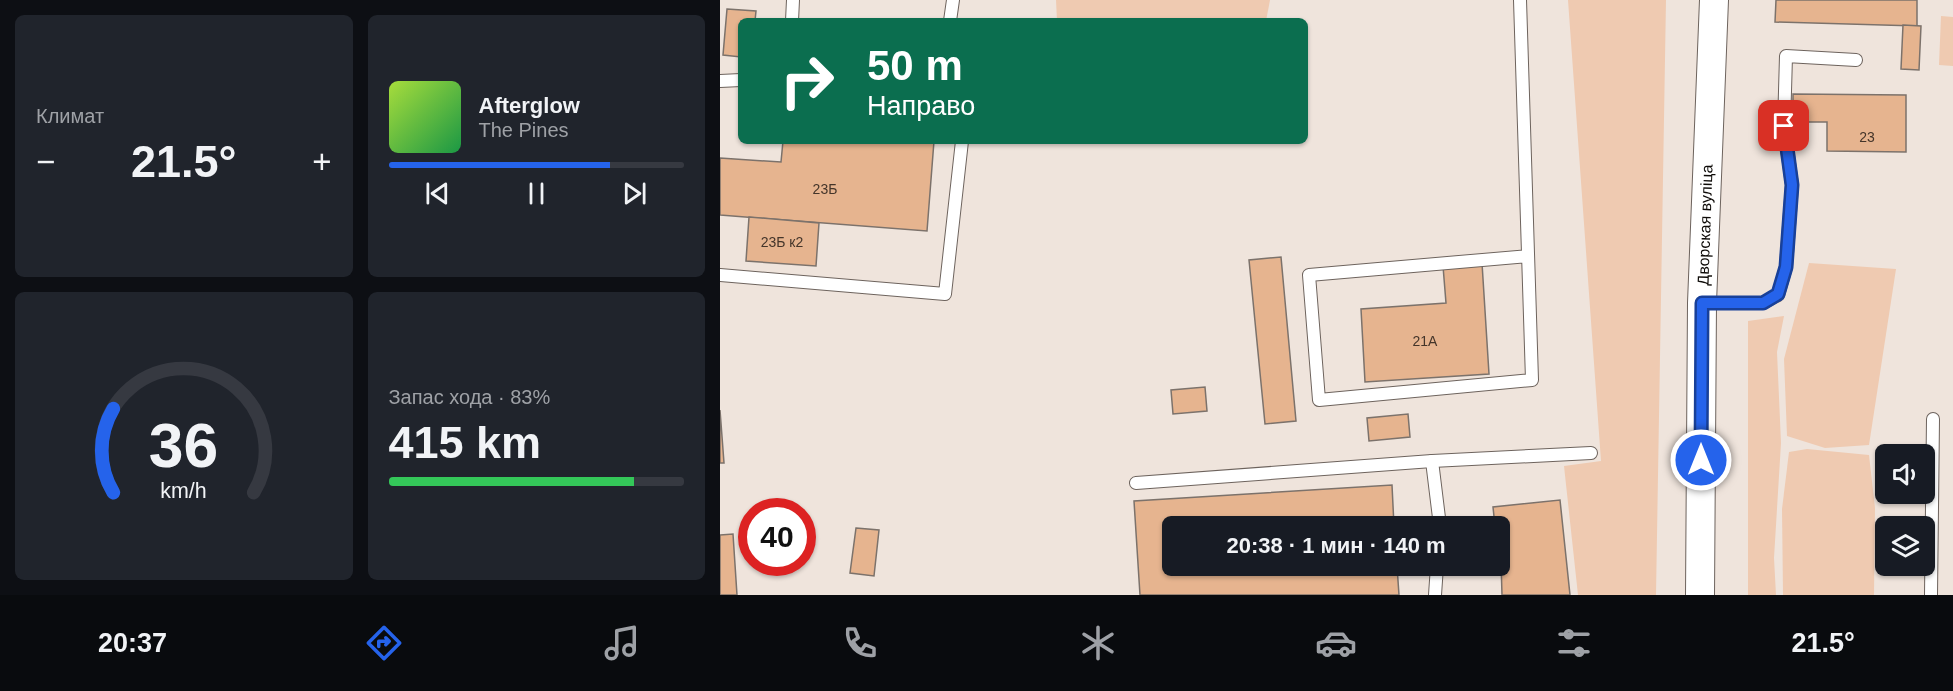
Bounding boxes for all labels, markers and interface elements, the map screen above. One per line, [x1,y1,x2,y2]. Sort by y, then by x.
icon: right [768,42,846,120]
text: 50 m [867,42,963,89]
text: Направо [867,91,975,121]
text: Afterglow [479,93,580,118]
pin [1758,100,1809,151]
text: Климат [36,105,104,127]
icon: arrive [1767,109,1800,142]
text: The Pines [479,119,569,141]
house number: 23 [1859,129,1875,145]
text: 21.5° [131,136,237,187]
text: − [36,143,55,180]
text: + [312,143,332,180]
street label: Дворская вуліца [1694,164,1716,286]
icon: previous [421,177,454,210]
icon: pause [520,177,553,210]
icon: next [618,177,651,210]
house number: 23Б [813,181,837,197]
house number: 23Б к2 [761,234,803,250]
house number: 21А [1413,333,1438,349]
text: Запас хода · 83% [389,386,550,408]
text: 36 [149,411,218,480]
text: 415 km [389,417,541,468]
position arrow [1669,428,1733,492]
map controls [1875,444,1935,576]
button: sound [1875,444,1935,504]
text: km/h [161,479,207,503]
speed limit sign: 40 [738,498,816,576]
button: layers [1875,516,1935,576]
text: 20:38 · 1 мин · 140 m [1226,533,1446,558]
icon: directions [363,622,405,664]
icon: music [601,622,643,664]
icon: phone [839,622,881,664]
icon: climate [1077,622,1119,664]
icon: car [1315,622,1357,664]
icon: filters [1553,622,1595,664]
text: 20:37 [98,628,167,658]
text: 21.5° [1792,628,1855,658]

